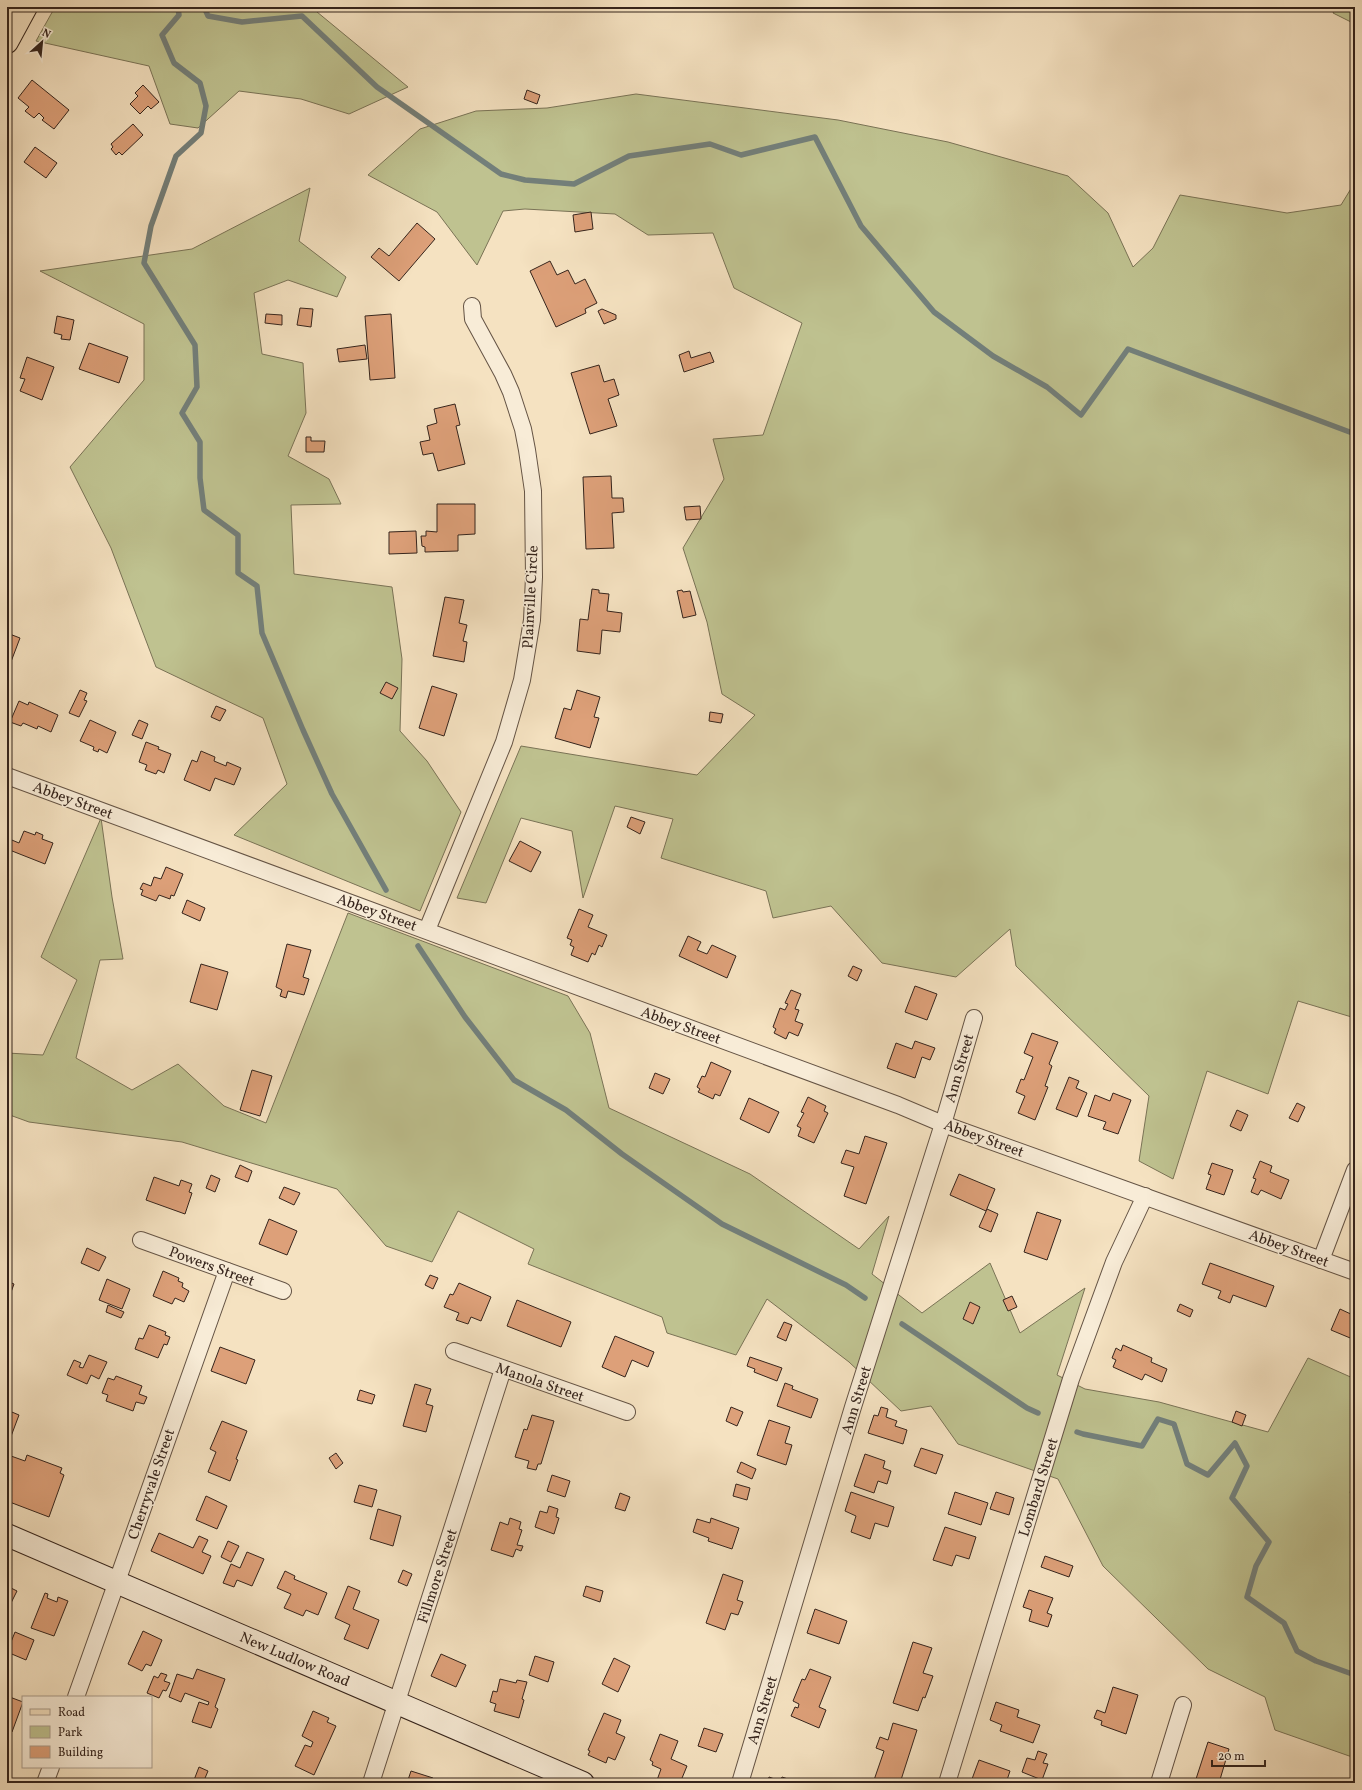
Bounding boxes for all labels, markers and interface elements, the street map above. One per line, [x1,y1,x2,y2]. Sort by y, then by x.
north arrow [22,22,62,62]
text: N [39,26,53,43]
street label: Plainville Circle [518,545,545,649]
street label: Abbey Street [30,777,115,826]
street label: Abbey Street [334,889,419,938]
street label: Abbey Street [638,1002,723,1051]
street label: Ann Street [941,1031,980,1105]
street label: Abbey Street [941,1115,1026,1164]
street label: Abbey Street [1246,1225,1331,1274]
street label: Powers Street [166,1242,257,1293]
street label: Manola Street [492,1358,587,1408]
street label: Ann Street [837,1364,878,1437]
street label: Cherryvale Street [124,1426,181,1543]
street label: Lombard Street [1014,1435,1064,1539]
street label: Fillmore Street [413,1526,464,1627]
street label: New Ludlow Road [236,1628,353,1693]
street label: Ann Street [743,1674,784,1747]
legend [22,1696,152,1768]
text: Road [58,1705,85,1721]
text: Park [58,1725,83,1741]
scale bar [1212,1742,1265,1768]
text: Building [58,1745,103,1761]
text: 20 m [1218,1749,1245,1765]

